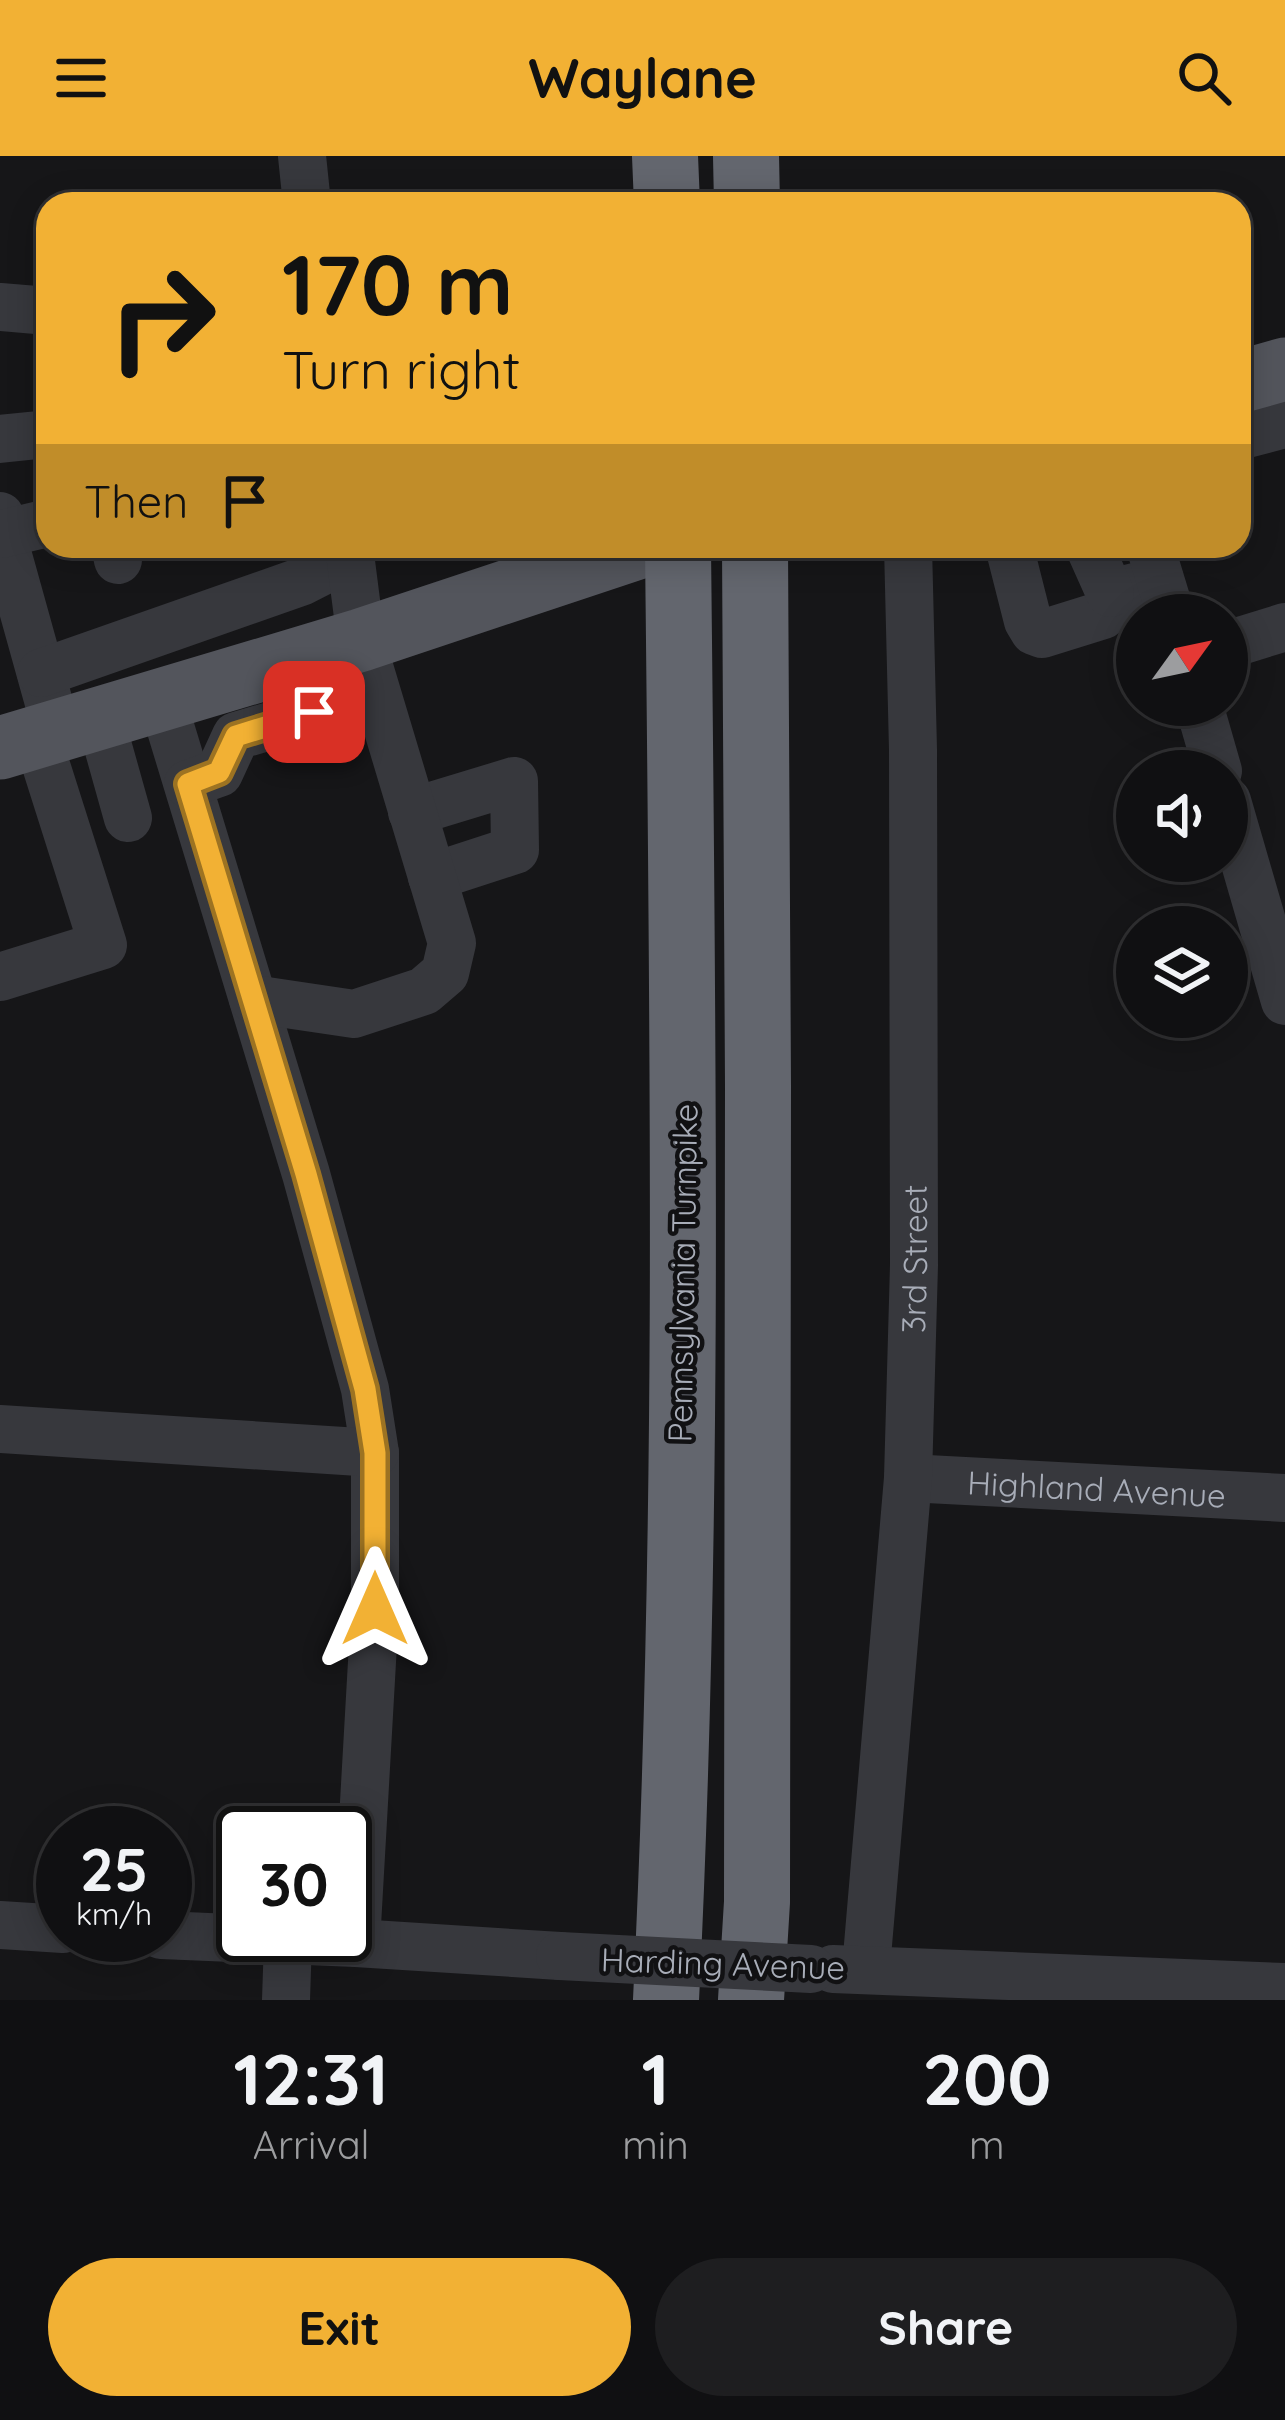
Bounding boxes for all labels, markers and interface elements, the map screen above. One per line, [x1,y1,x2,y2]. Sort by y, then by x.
text: Waylane [528,44,757,112]
icon: menu [48,45,114,111]
icon: search [1171,45,1237,111]
text: 170 m [282,231,513,336]
icon: right [84,240,240,396]
text: Turn right [282,335,521,403]
icon: arrive [212,468,278,534]
text: Then [84,473,188,529]
north arrow [1116,594,1248,726]
map controls [1116,594,1248,1038]
pin [263,661,365,763]
icon: arrive [281,679,347,745]
button: sound [1116,750,1248,882]
button: layers [1116,906,1248,1038]
street label: Pennsylvania Turnpike [659,1103,705,1443]
street label: 3rd Street [892,1185,935,1334]
street label: Highland Avenue [966,1461,1227,1515]
position arrow [312,1546,438,1672]
speed limit sign: 30 [216,1806,372,1962]
text: 25 [80,1831,148,1906]
text: km/h [76,1895,152,1933]
street label: Harding Avenue [600,1938,846,1988]
text: 12:31 [233,2033,389,2123]
text: 1 [641,2033,669,2123]
text: 200 [922,2033,1052,2123]
text: Arrival [253,2120,370,2169]
text: min [622,2120,689,2169]
text: m [969,2120,1005,2169]
button: Exit [48,2258,631,2396]
button: Share [655,2258,1237,2396]

